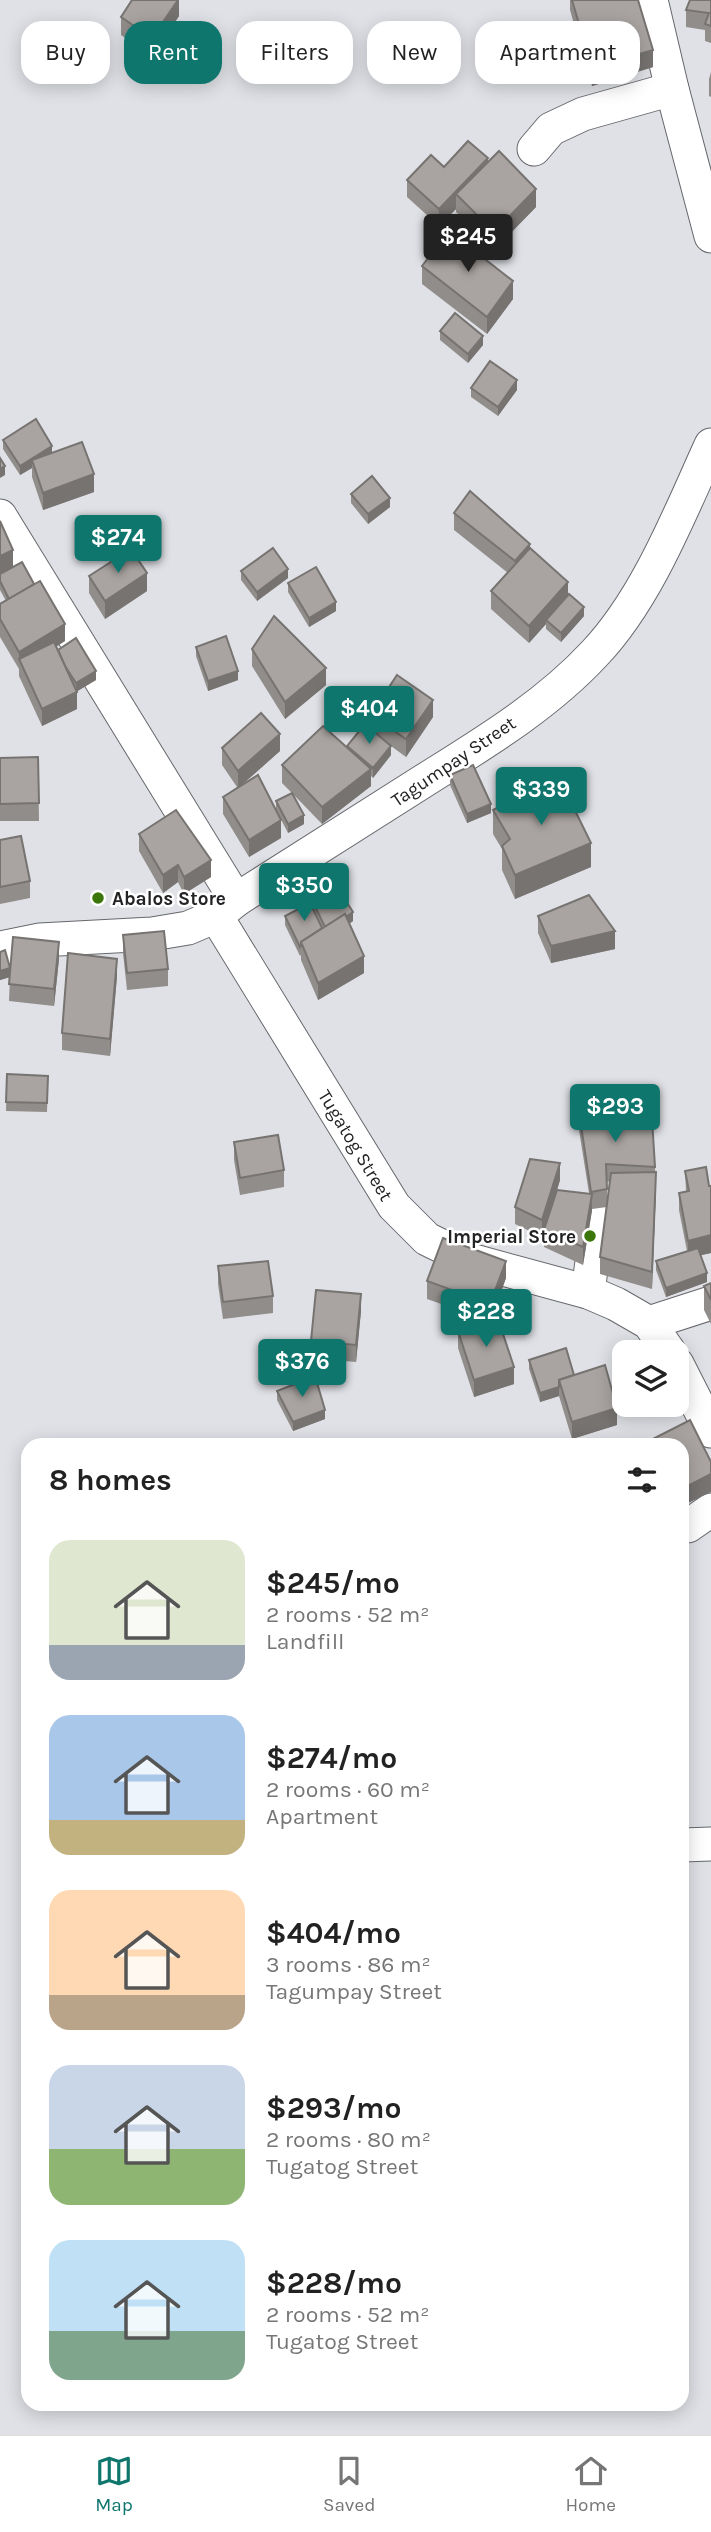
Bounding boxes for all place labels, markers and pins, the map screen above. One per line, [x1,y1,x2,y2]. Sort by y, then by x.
pin: $245 [427,215,509,274]
pin: $274 [77,516,159,575]
pin: $404 [328,686,410,746]
pin: $339 [500,768,582,827]
pin: $350 [263,864,345,923]
place label: Abalos Store [112,888,226,910]
marker: Abalos Store [90,890,106,906]
pin: $293 [574,1084,656,1144]
place label: Imperial Store [447,1226,576,1248]
marker: Imperial Store [582,1228,598,1244]
pin: $228 [445,1290,527,1349]
pin: $376 [261,1340,343,1399]

